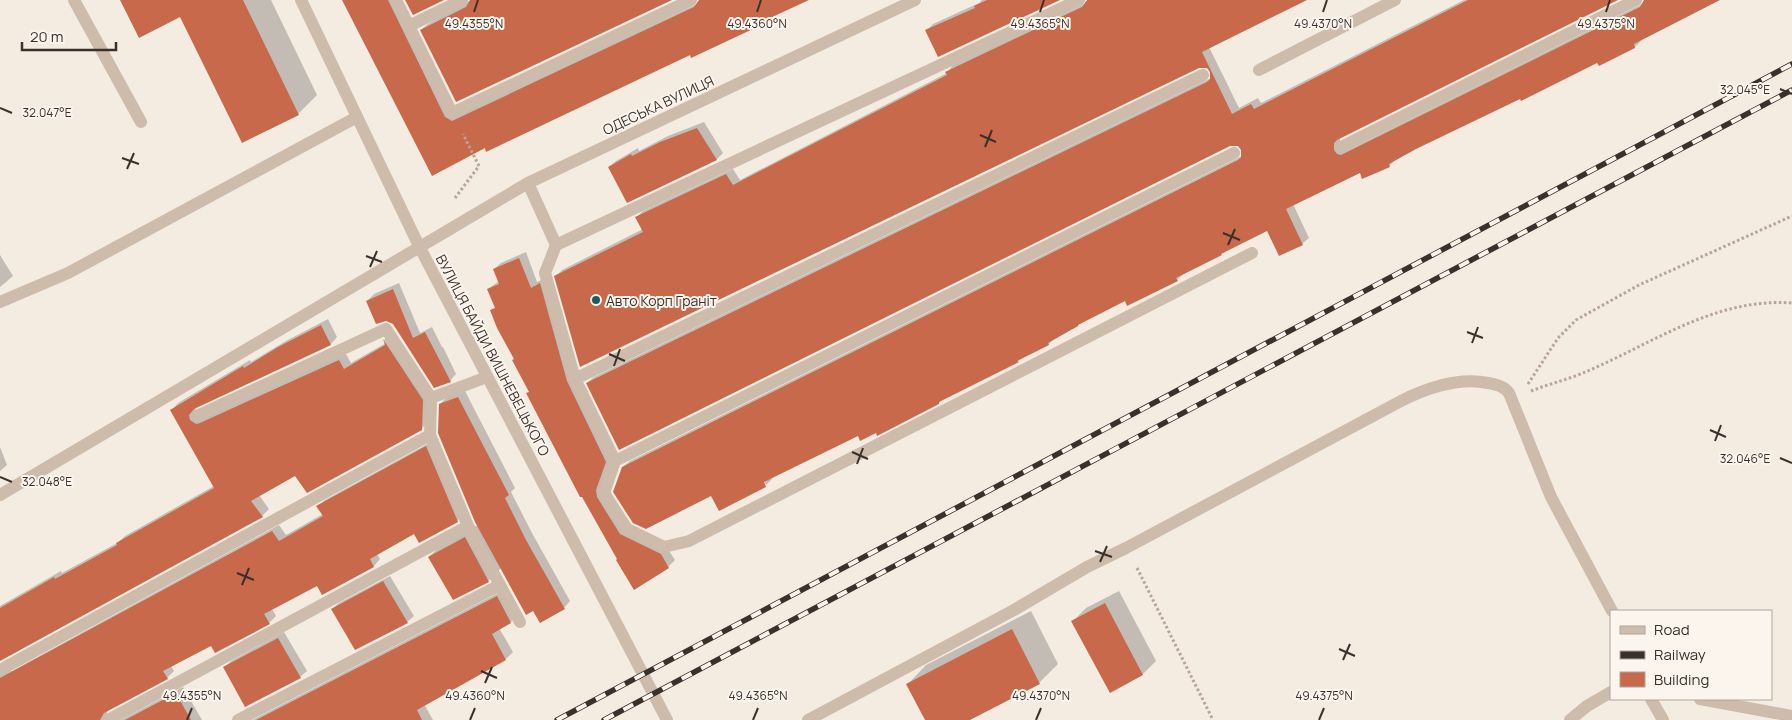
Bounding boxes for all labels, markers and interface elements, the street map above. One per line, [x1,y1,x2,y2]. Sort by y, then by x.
text: 49.4355°N [445,15,503,32]
text: 49.4360°N [727,15,787,32]
text: 49.4365°N [1011,15,1069,32]
text: 49.4370°N [1294,15,1352,32]
text: 49.4375°N [1577,15,1635,32]
scale bar [22,20,116,52]
text: 20 m [30,26,63,47]
street label: ОДЕСЬКА ВУЛИЦЯ [599,71,717,139]
text: 32.045°E [1720,81,1770,98]
text: 32.047°E [22,104,72,121]
street label: ВУЛИЦЯ БАЙДИ ВИШНЕВЕЦЬКОГО [432,251,554,459]
place label: Авто Корп Граніт [606,291,717,310]
marker: Авто Корп Граніт [590,294,602,306]
text: 32.046°E [1720,450,1770,467]
text: 32.048°E [22,473,72,490]
legend [1610,610,1772,700]
text: Road [1654,619,1690,640]
text: Railway [1654,644,1706,665]
text: Building [1654,669,1709,690]
text: 49.4355°N [163,687,221,704]
text: 49.4360°N [445,687,505,704]
text: 49.4365°N [729,687,787,704]
text: 49.4370°N [1012,687,1070,704]
text: 49.4375°N [1295,687,1353,704]

